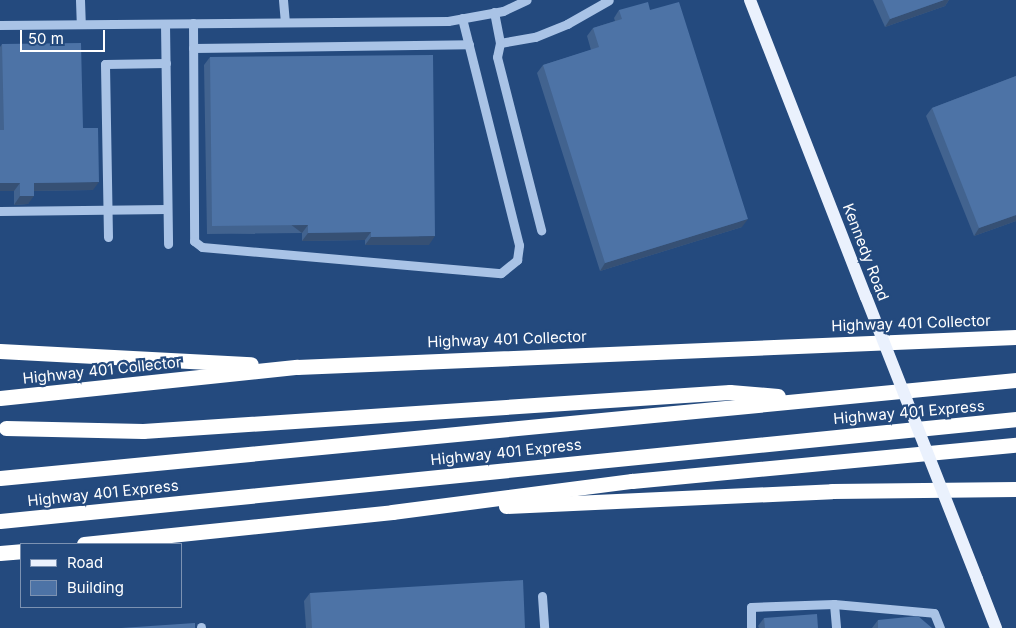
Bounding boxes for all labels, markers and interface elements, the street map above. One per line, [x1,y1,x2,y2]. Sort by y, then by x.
scale bar [22,20,108,52]
text: 50 m [28,29,64,48]
street label: Kennedy Road [839,201,893,303]
street label: Highway 401 Collector [831,311,991,335]
street label: Highway 401 Collector [427,327,587,351]
street label: Highway 401 Collector [22,353,182,387]
street label: Highway 401 Express [833,396,985,428]
street label: Highway 401 Express [430,435,582,469]
street label: Highway 401 Express [27,476,179,510]
legend [20,543,182,608]
text: Road [67,553,103,572]
text: Building [67,578,124,597]

